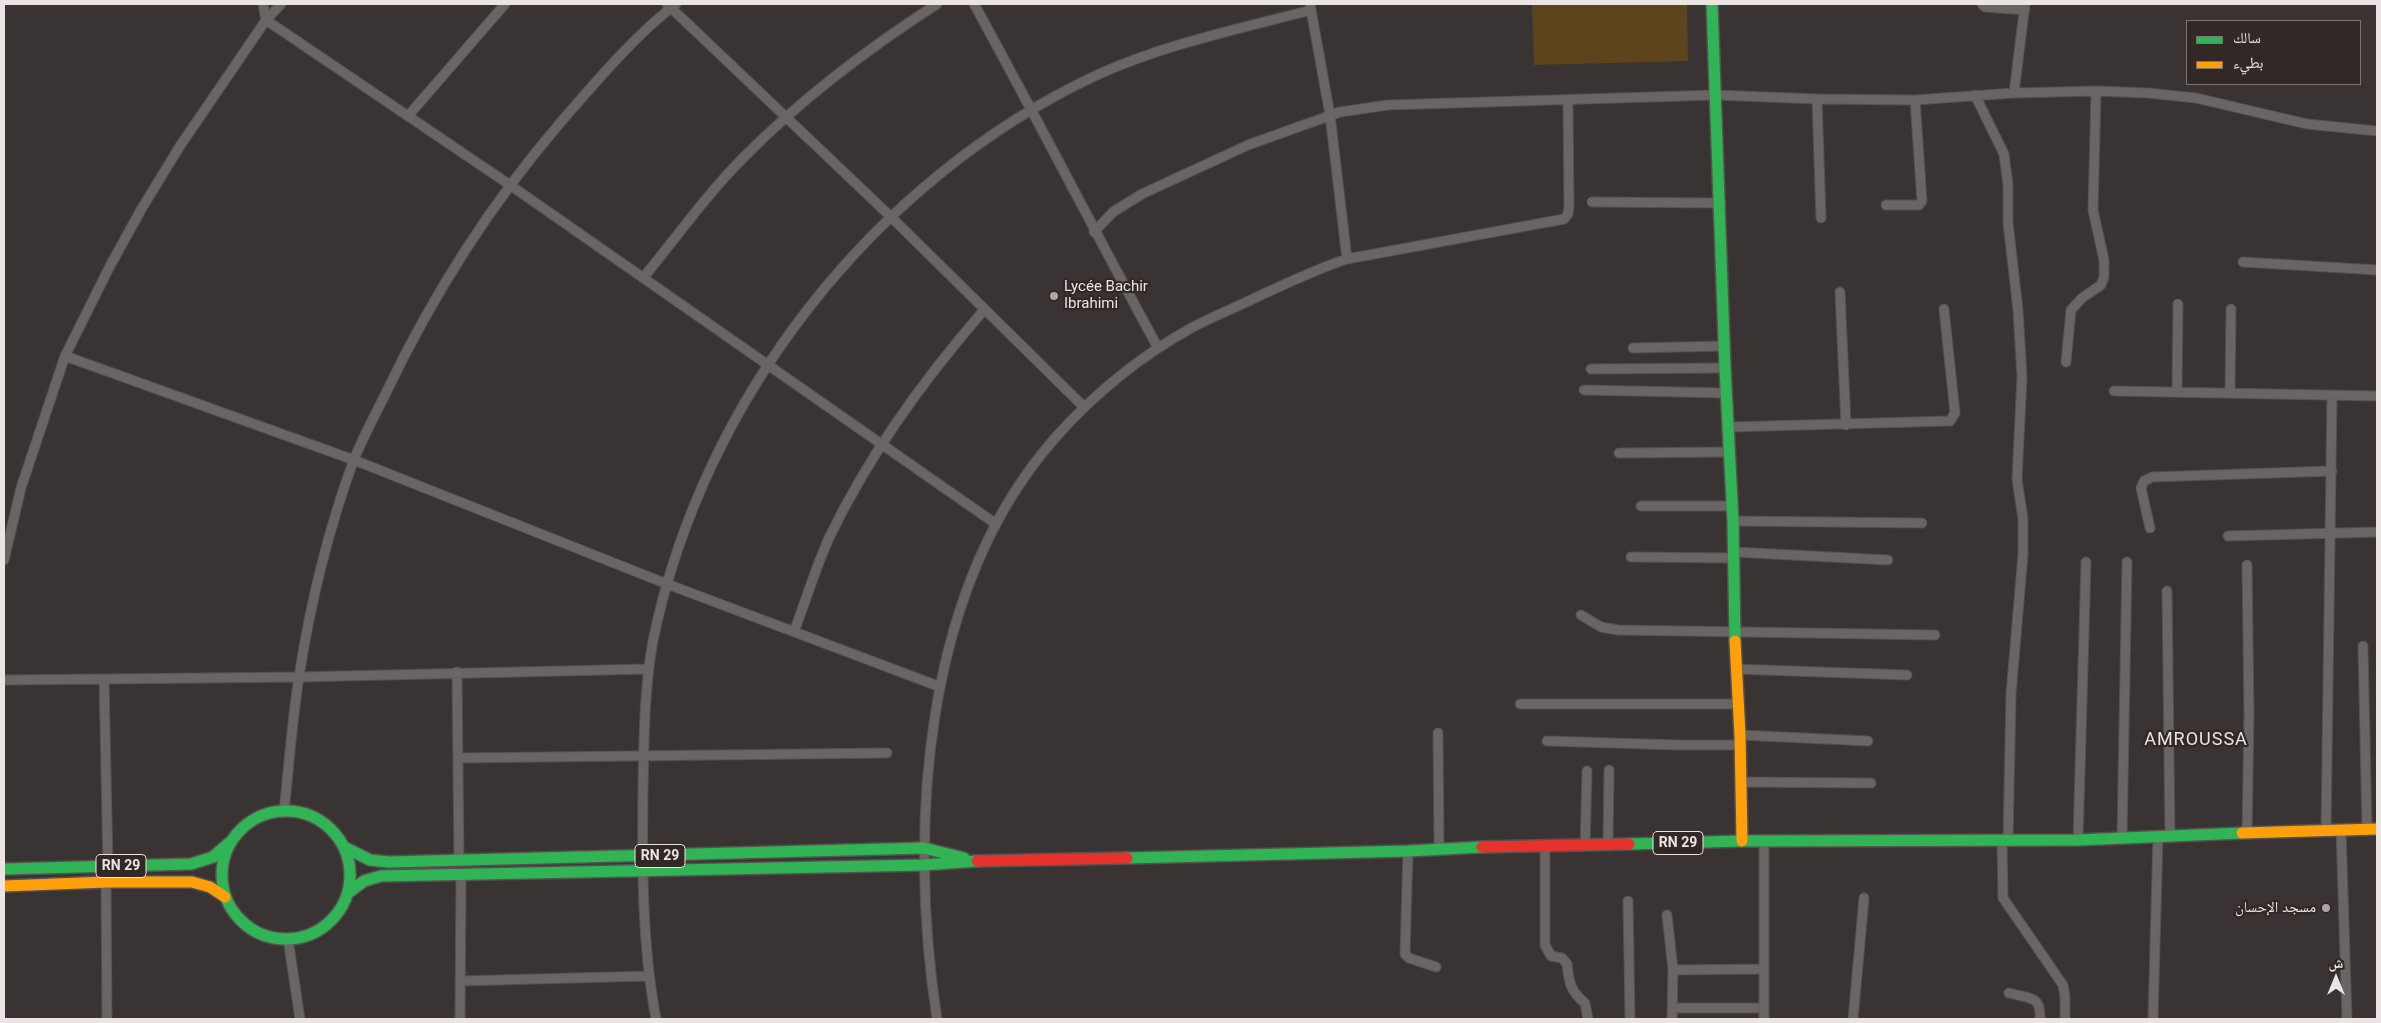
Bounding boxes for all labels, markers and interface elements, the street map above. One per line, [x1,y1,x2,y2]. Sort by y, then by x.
legend [2186,20,2361,85]
text: سالك [2233,29,2261,47]
text: بطيء [2233,54,2263,72]
place label: Lycée Bachir Ibrahimi [1064,278,1148,313]
marker: Lycée Bachir Ibrahimi [1048,290,1060,302]
district label: AMROUSSA [2143,729,2249,751]
road number: RN 29 [1653,831,1703,854]
road number: RN 29 [635,844,685,868]
road number: RN 29 [96,854,146,878]
place label: مسجد الإحسان [2235,899,2316,917]
marker: مسجد الإحسان [2320,902,2332,914]
north arrow [2311,953,2361,1003]
text: ش [2329,955,2343,971]

